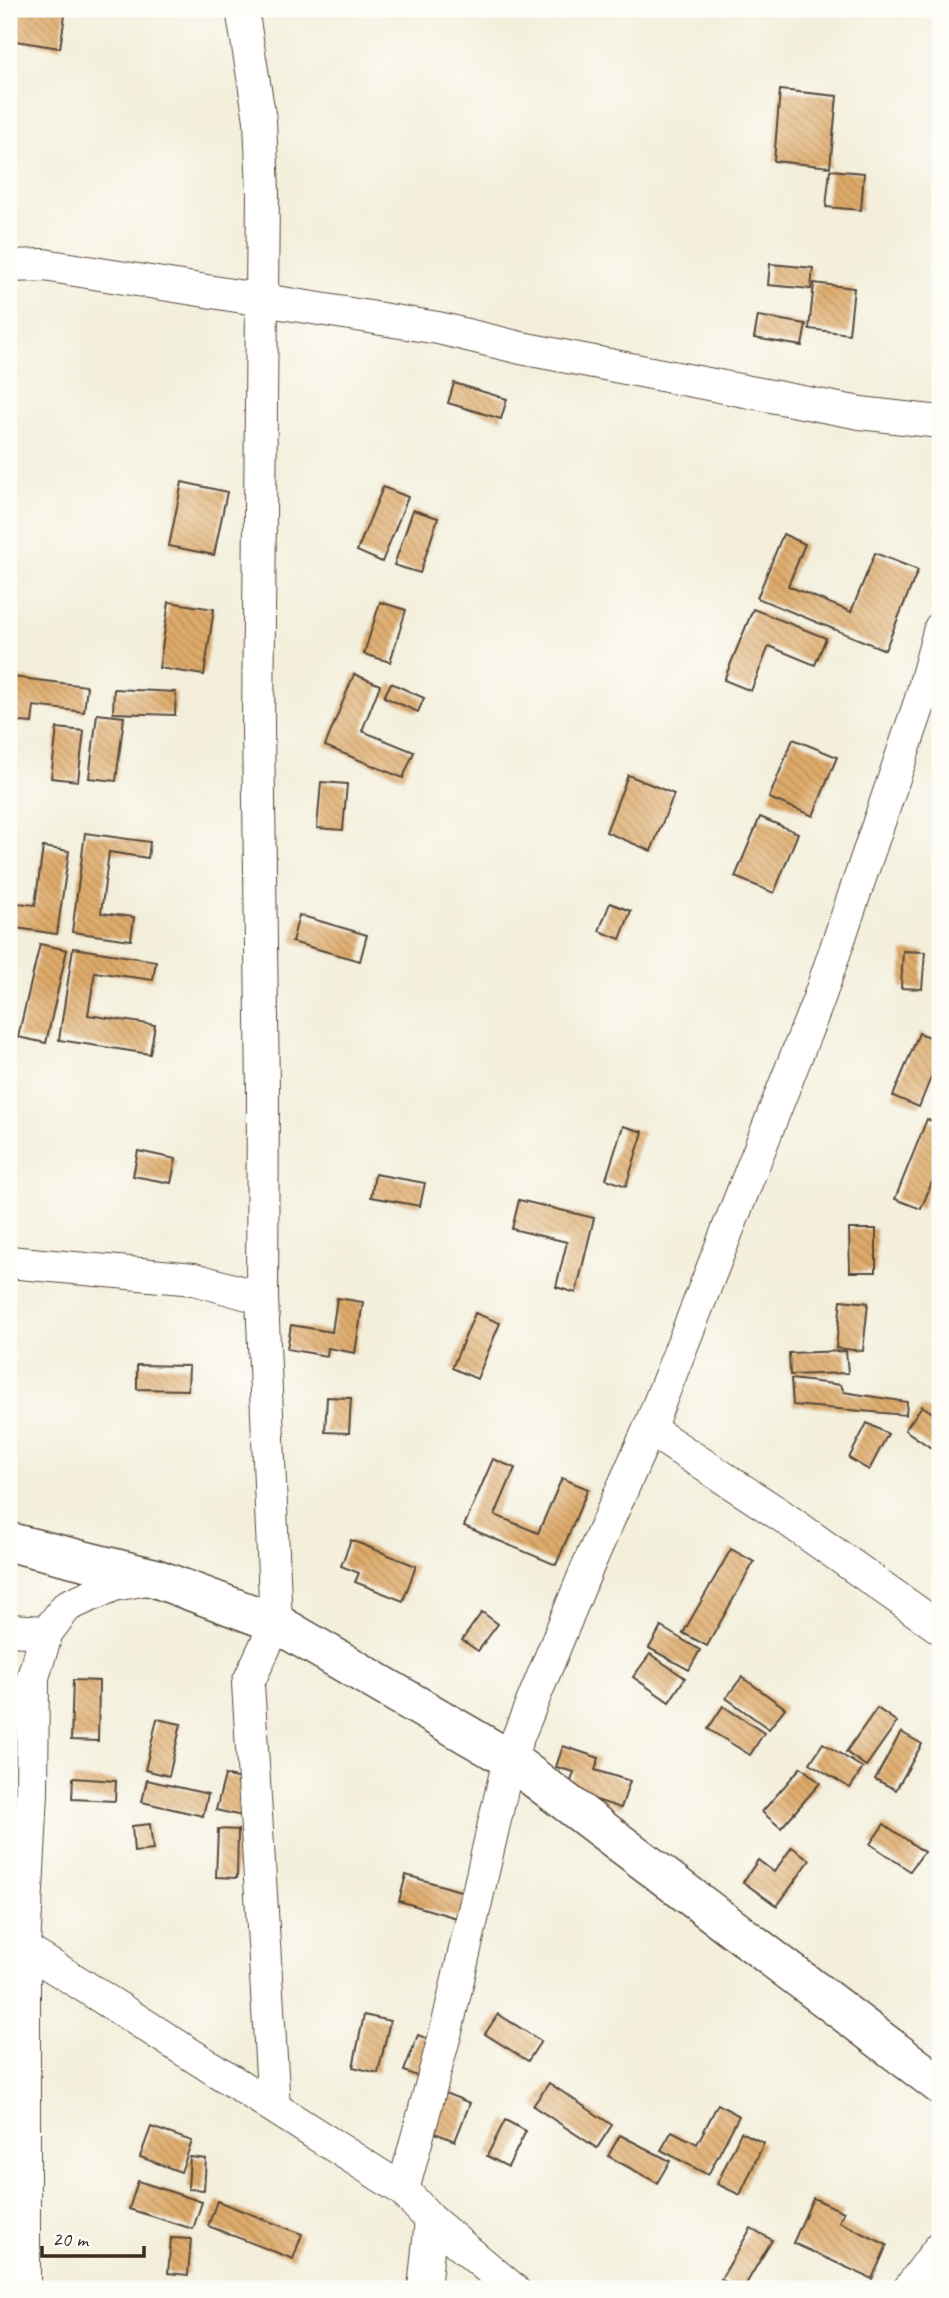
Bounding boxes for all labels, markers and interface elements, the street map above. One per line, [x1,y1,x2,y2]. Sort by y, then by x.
scale bar [42,2214,144,2258]
text: 20 m [52,2226,90,2252]

